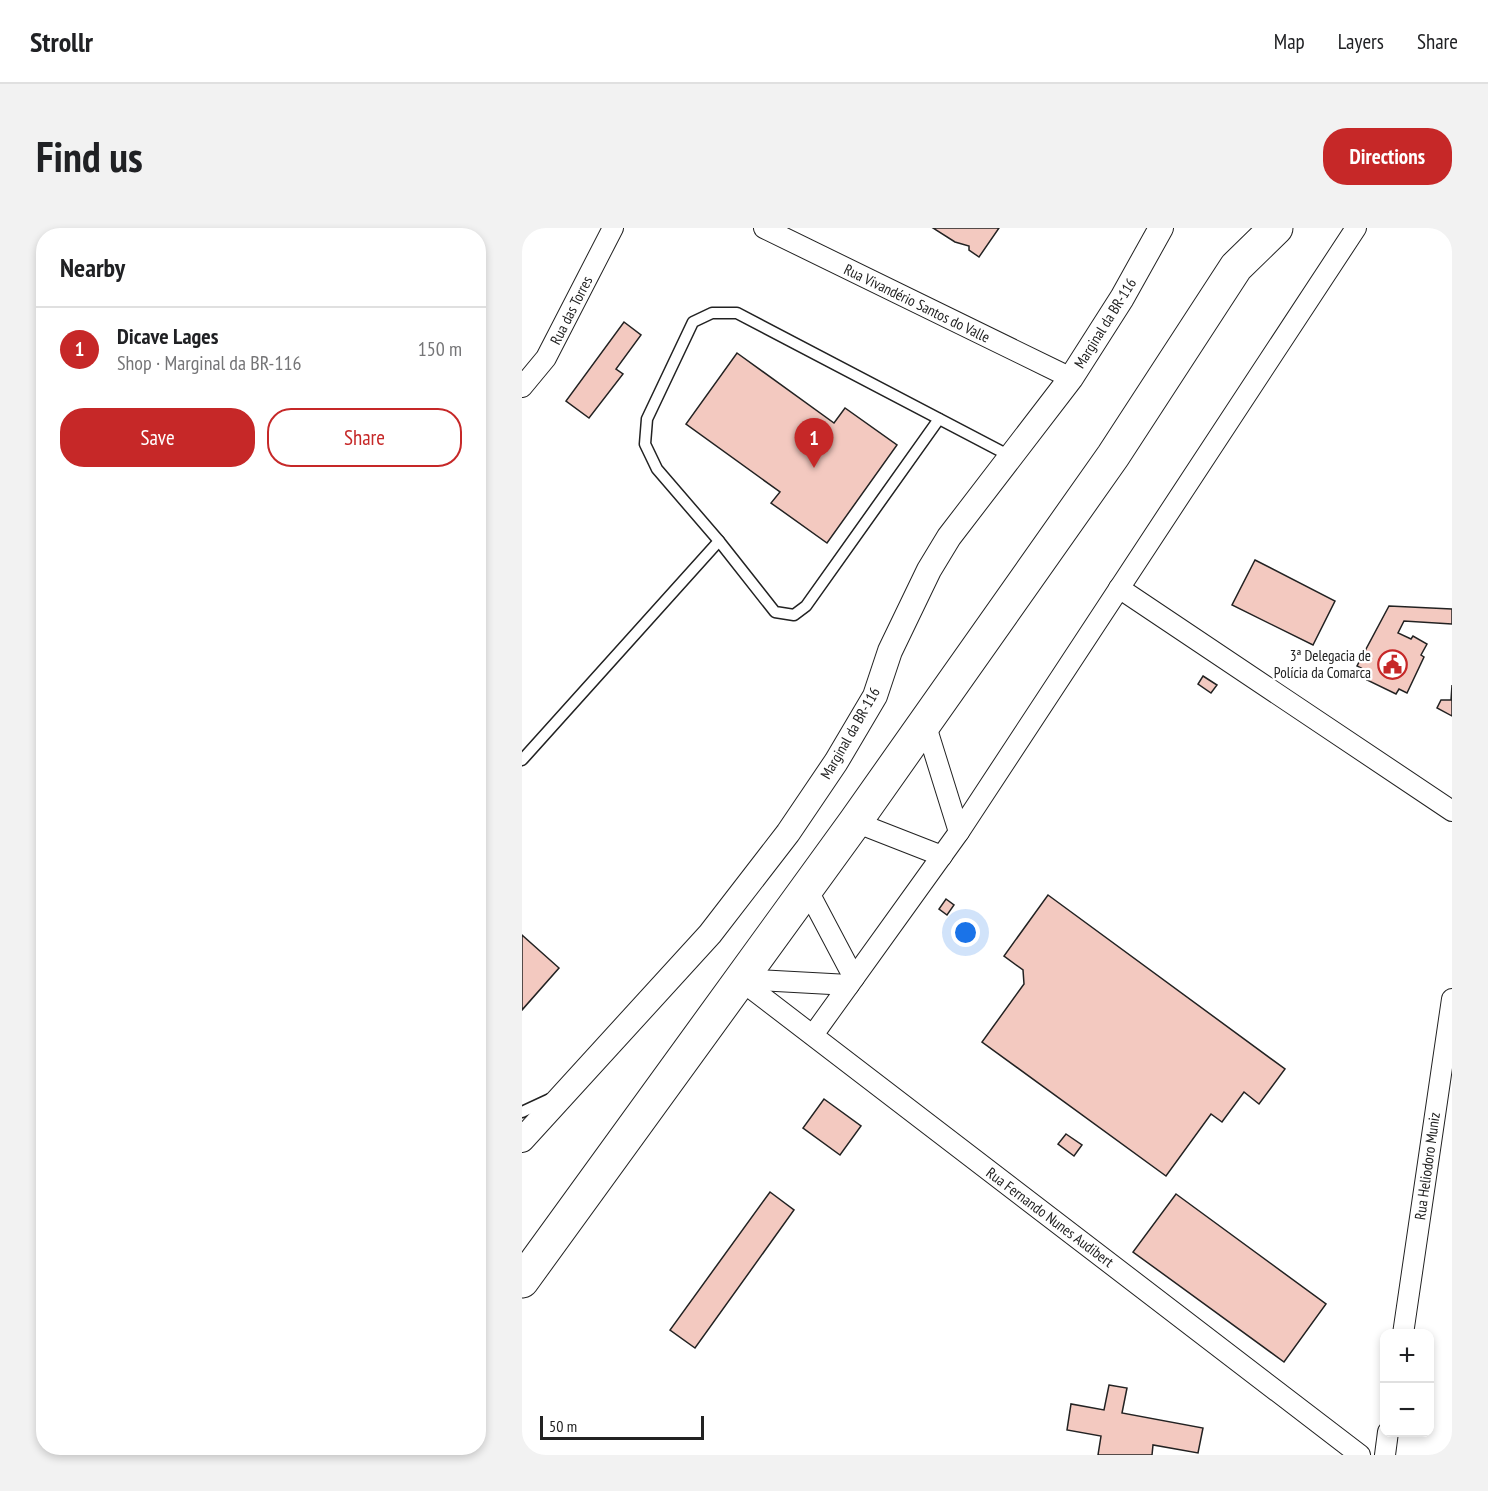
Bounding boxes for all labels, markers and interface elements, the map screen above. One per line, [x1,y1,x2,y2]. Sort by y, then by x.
text: Strollr [30,23,93,60]
text: Map [1274,28,1305,55]
text: Layers [1338,28,1384,55]
text: Share [1417,28,1458,55]
button: Directions [1323,128,1452,185]
text: Find us [36,129,143,184]
text: Nearby [60,251,125,284]
street label: Rua Vivandério Santos do Valle [841,259,993,347]
street label: Rua das Torres [546,273,596,347]
street label: Marginal da BR-116 [1070,274,1140,372]
text: Dicave Lages [117,322,218,350]
text: 1 [75,336,84,362]
text: 150 m [418,336,462,362]
text: Shop · Marginal da BR-116 [117,350,301,376]
button: Save [60,408,255,467]
button: Share [267,408,462,467]
pin: 1 [794,418,834,468]
place label: 3ª Delegacia de Polícia da Comarca [1274,646,1371,682]
public building icon: 3ª Delegacia de Polícia da Comarca [1376,648,1408,680]
street label: Marginal da BR-116 [816,684,884,782]
your location [951,918,980,947]
street label: Rua Heliodoro Muniz [1410,1111,1444,1221]
street label: Rua Fernando Nunes Audibert [983,1163,1117,1271]
map controls [1380,1329,1434,1437]
button: + [1380,1329,1434,1383]
button: − [1380,1383,1434,1437]
scale bar [540,1413,704,1440]
text: 50 m [549,1416,577,1436]

